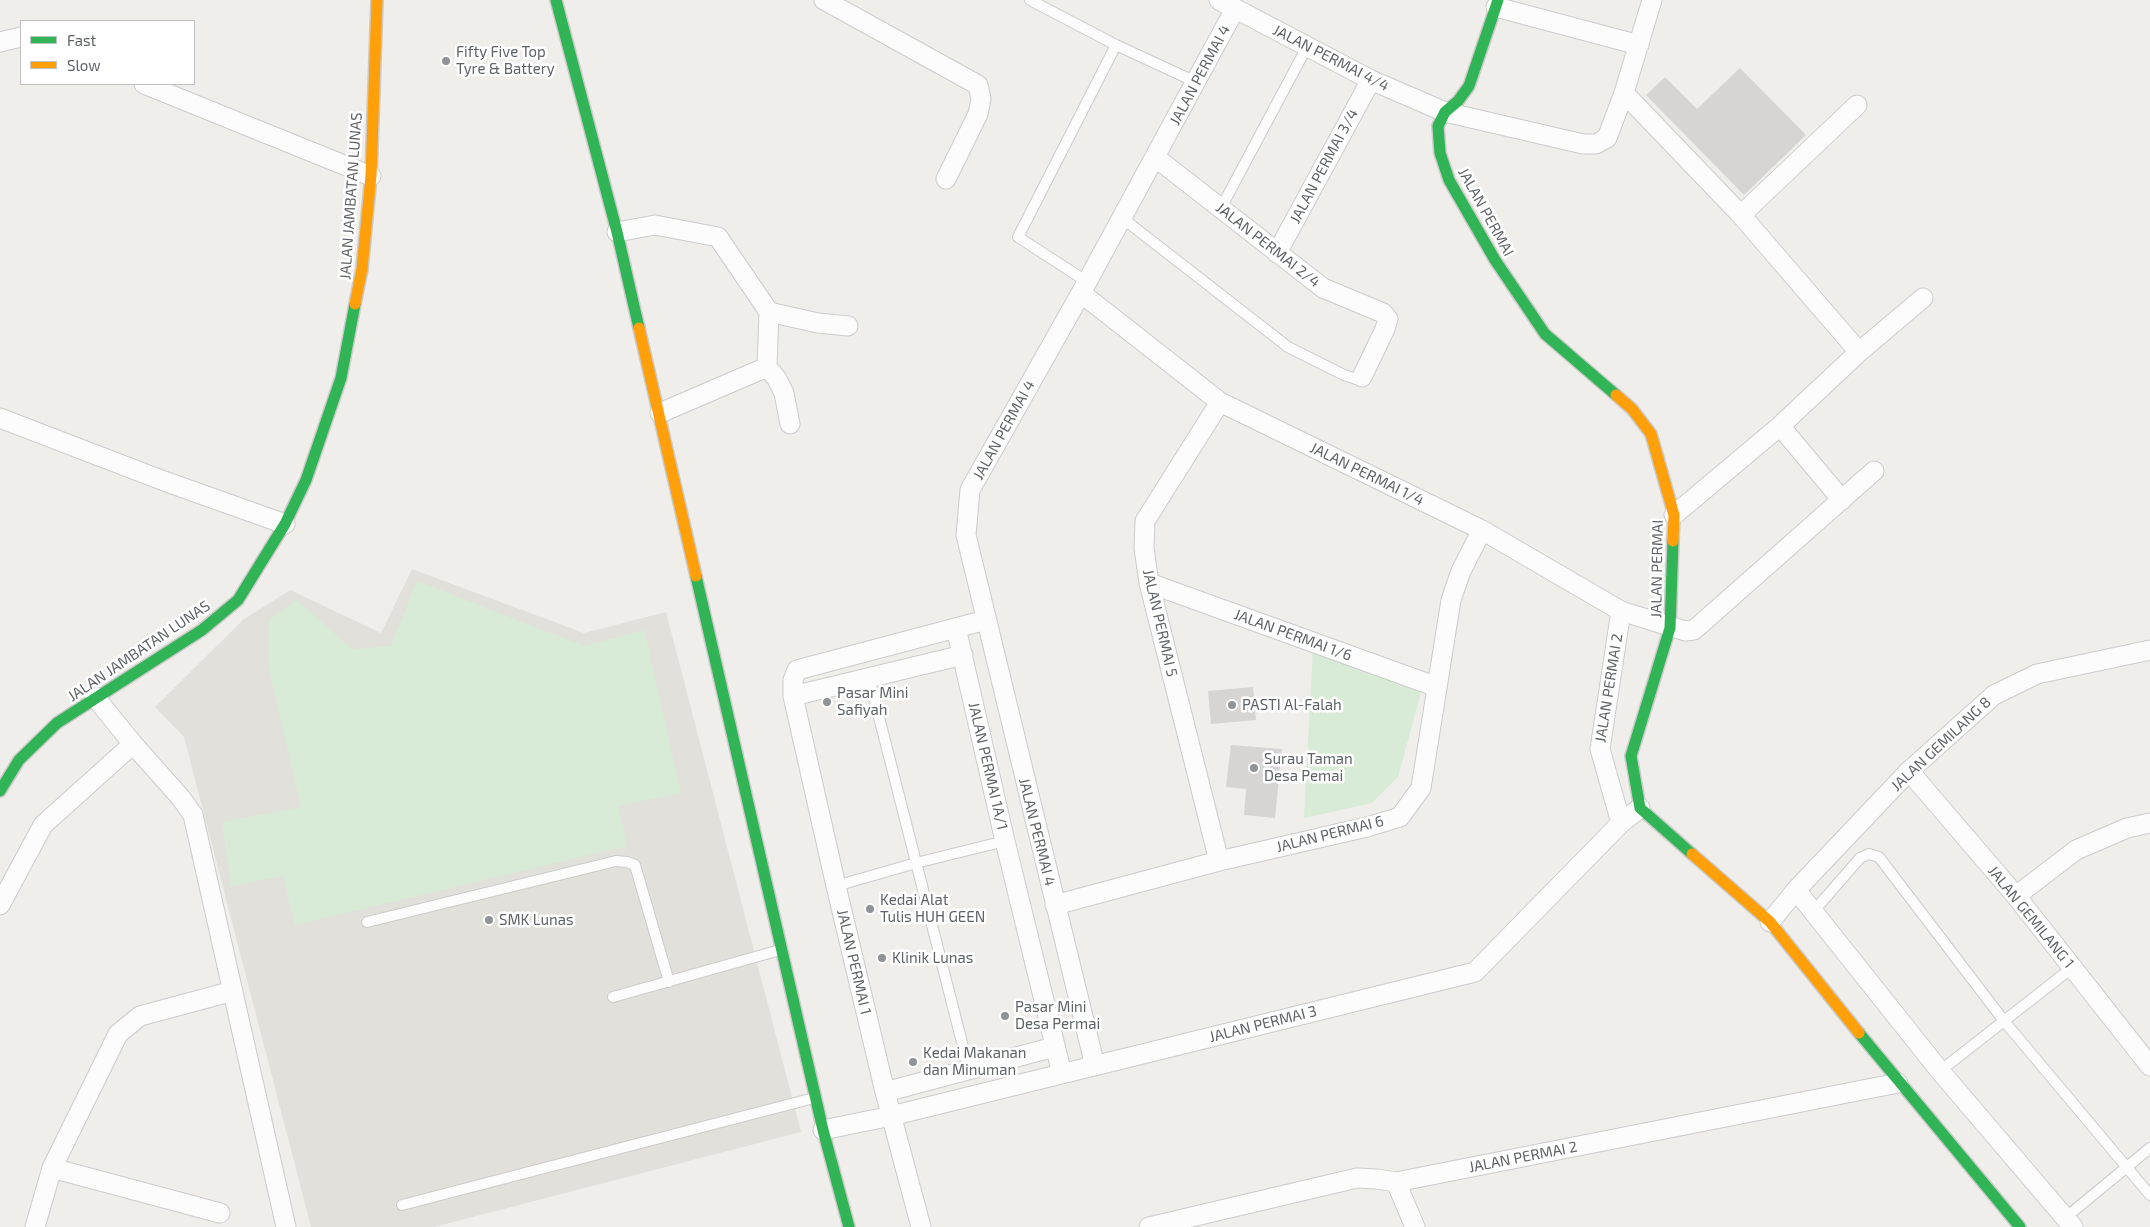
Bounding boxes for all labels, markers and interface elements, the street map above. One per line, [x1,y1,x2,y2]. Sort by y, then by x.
legend [20,20,195,85]
street label: JALAN PERMAI 4/4 [1270,21,1392,95]
street label: JALAN PERMAI 4 [1166,22,1234,128]
text: Fast [67,31,96,49]
place label: Fifty Five Top Tyre & Battery [456,43,555,78]
marker: Fifty Five Top Tyre & Battery [440,55,452,67]
text: Slow [67,56,101,74]
street label: JALAN PERMAI 3/4 [1286,106,1362,226]
street label: JALAN JAMBATAN LUNAS [336,112,366,280]
street label: JALAN PERMAI [1454,165,1518,259]
street label: JALAN PERMAI 2/4 [1212,199,1324,291]
street label: JALAN PERMAI 4 [969,377,1039,483]
street label: JALAN PERMAI 1/4 [1307,439,1427,509]
street label: JALAN PERMAI [1647,520,1667,618]
street label: JALAN PERMAI 5 [1139,568,1181,678]
street label: JALAN JAMBATAN LUNAS [65,597,213,705]
street label: JALAN PERMAI 1/6 [1232,605,1354,665]
street label: JALAN PERMAI 2 [1591,632,1627,744]
place label: Pasar Mini Safiyah [837,684,909,719]
street label: JALAN GEMILANG 8 [1887,693,1995,795]
marker: Pasar Mini Safiyah [821,696,833,708]
place label: PASTI Al-Falah [1242,696,1342,714]
marker: PASTI Al-Falah [1226,699,1238,711]
street label: JALAN PERMAI 1A/1 [965,700,1011,832]
place label: Surau Taman Desa Pemai [1264,750,1353,785]
marker: Surau Taman Desa Pemai [1248,762,1260,774]
street label: JALAN PERMAI 4 [1015,776,1059,888]
street label: JALAN PERMAI 6 [1274,812,1386,856]
street label: JALAN GEMILANG 1 [1984,862,2078,972]
place label: Kedai Alat Tulis HUH GEEN [880,891,985,926]
marker: Kedai Alat Tulis HUH GEEN [864,903,876,915]
street label: JALAN PERMAI 1 [833,908,875,1016]
place label: SMK Lunas [499,911,574,929]
marker: SMK Lunas [483,914,495,926]
place label: Klinik Lunas [892,949,973,967]
marker: Klinik Lunas [876,952,888,964]
place label: Pasar Mini Desa Permai [1015,998,1100,1033]
street label: JALAN PERMAI 3 [1207,1002,1319,1046]
marker: Pasar Mini Desa Permai [999,1010,1011,1022]
place label: Kedai Makanan dan Minuman [923,1044,1027,1079]
marker: Kedai Makanan dan Minuman [907,1056,919,1068]
street label: JALAN PERMAI 2 [1467,1138,1579,1176]

